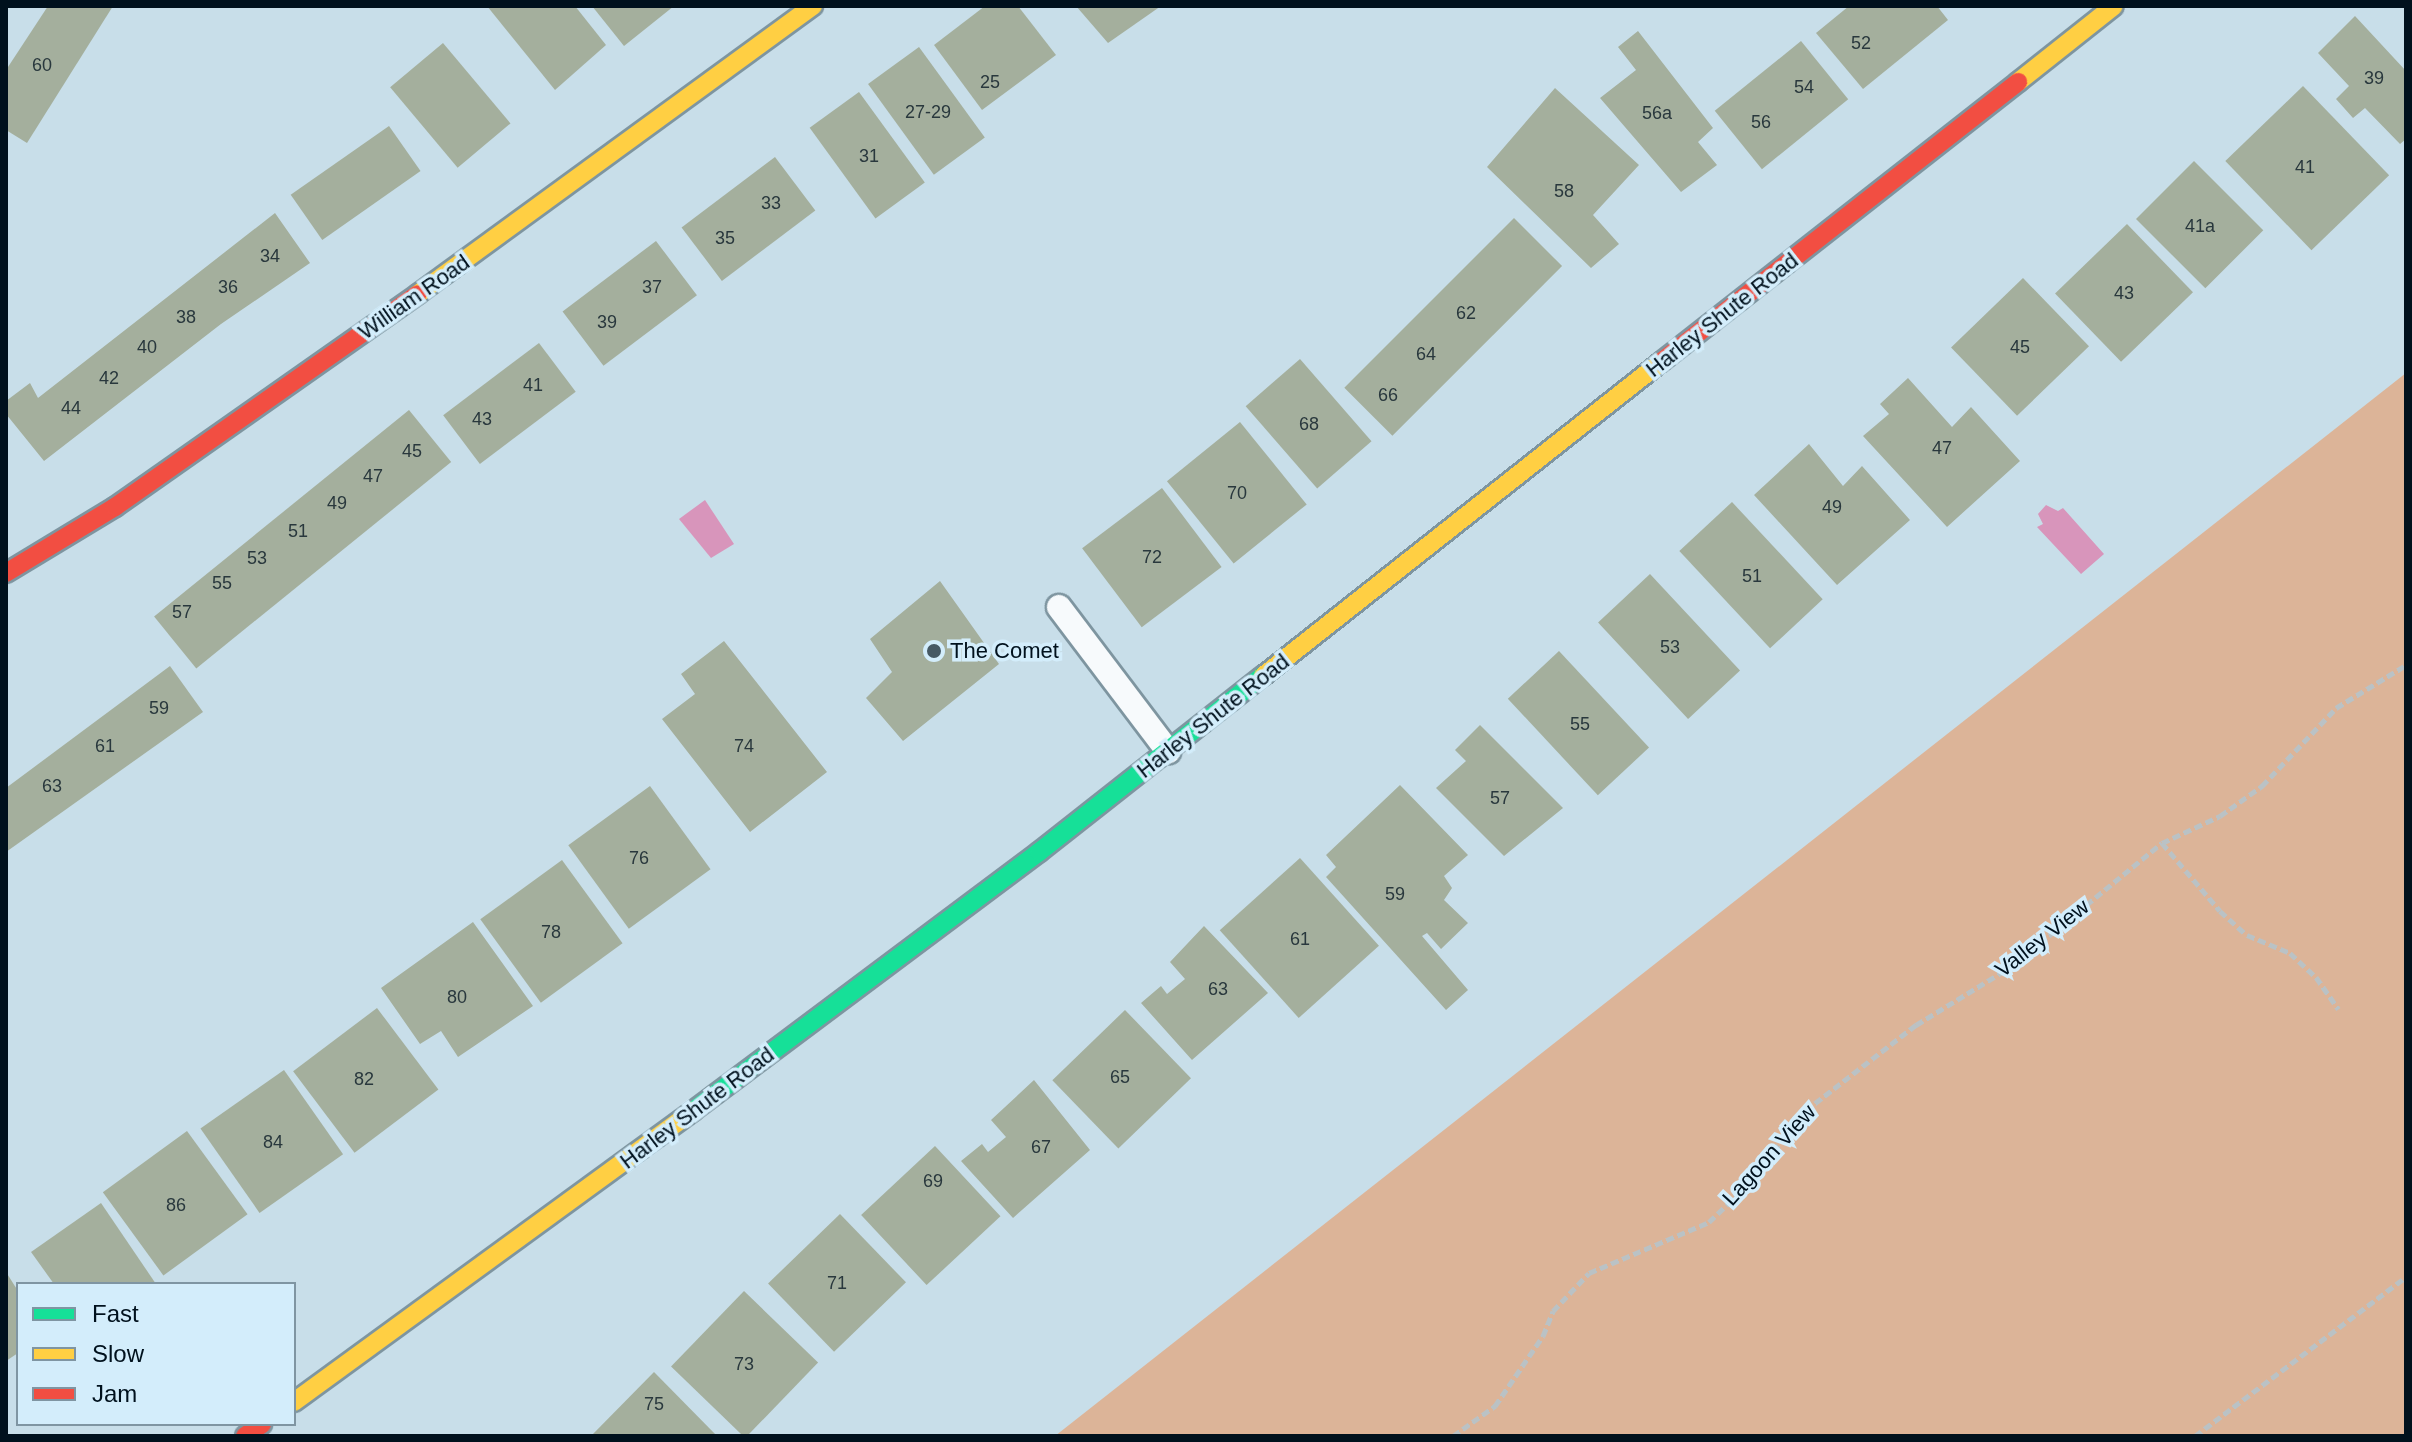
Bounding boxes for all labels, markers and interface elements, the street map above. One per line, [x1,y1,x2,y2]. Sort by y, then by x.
house number: 52 [1851,32,1871,54]
house number: 60 [32,54,52,76]
house number: 39 [2364,67,2384,89]
house number: 25 [980,71,1000,93]
house number: 54 [1794,76,1814,98]
house number: 27-29 [905,101,951,123]
house number: 56a [1642,102,1672,124]
house number: 56 [1751,111,1771,133]
house number: 31 [859,145,879,167]
house number: 41 [2295,156,2315,178]
house number: 58 [1554,180,1574,202]
house number: 33 [761,192,781,214]
house number: 41a [2185,215,2215,237]
house number: 35 [715,227,735,249]
house number: 34 [260,245,280,267]
street label: Harley Shute Road [1641,247,1803,383]
street label: William Road [353,249,475,345]
house number: 36 [218,276,238,298]
house number: 37 [642,276,662,298]
house number: 43 [2114,282,2134,304]
house number: 62 [1456,302,1476,324]
house number: 38 [176,306,196,328]
house number: 39 [597,311,617,333]
house number: 40 [137,336,157,358]
house number: 45 [2010,336,2030,358]
house number: 64 [1416,343,1436,365]
house number: 42 [99,367,119,389]
house number: 41 [523,374,543,396]
house number: 66 [1378,384,1398,406]
house number: 44 [61,397,81,419]
house number: 43 [472,408,492,430]
house number: 68 [1299,413,1319,435]
house number: 47 [1932,437,1952,459]
house number: 45 [402,440,422,462]
house number: 47 [363,465,383,487]
house number: 70 [1227,482,1247,504]
house number: 49 [327,492,347,514]
house number: 49 [1822,496,1842,518]
house number: 51 [288,520,308,542]
house number: 72 [1142,546,1162,568]
house number: 53 [247,547,267,569]
house number: 51 [1742,565,1762,587]
house number: 55 [212,572,232,594]
house number: 57 [172,601,192,623]
house number: 53 [1660,636,1680,658]
place label: The Comet [950,638,1059,664]
marker: The Comet [925,642,943,660]
street label: Harley Shute Road [1132,648,1294,784]
house number: 59 [149,697,169,719]
house number: 55 [1570,713,1590,735]
house number: 61 [95,735,115,757]
house number: 74 [734,735,754,757]
house number: 63 [42,775,62,797]
house number: 57 [1490,787,1510,809]
house number: 76 [629,847,649,869]
house number: 59 [1385,883,1405,905]
street label: Valley View [1990,893,2094,983]
house number: 78 [541,921,561,943]
house number: 61 [1290,928,1310,950]
house number: 63 [1208,978,1228,1000]
house number: 80 [447,986,467,1008]
street label: Harley Shute Road [615,1042,779,1174]
house number: 65 [1110,1066,1130,1088]
house number: 82 [354,1068,374,1090]
street label: Lagoon View [1717,1099,1821,1211]
house number: 84 [263,1131,283,1153]
house number: 67 [1031,1136,1051,1158]
house number: 69 [923,1170,943,1192]
house number: 86 [166,1194,186,1216]
house number: 71 [827,1272,847,1294]
legend [16,1282,296,1426]
text: Fast [92,1300,139,1327]
text: Slow [92,1340,144,1367]
house number: 73 [734,1353,754,1375]
text: Jam [92,1380,137,1407]
house number: 75 [644,1393,664,1415]

